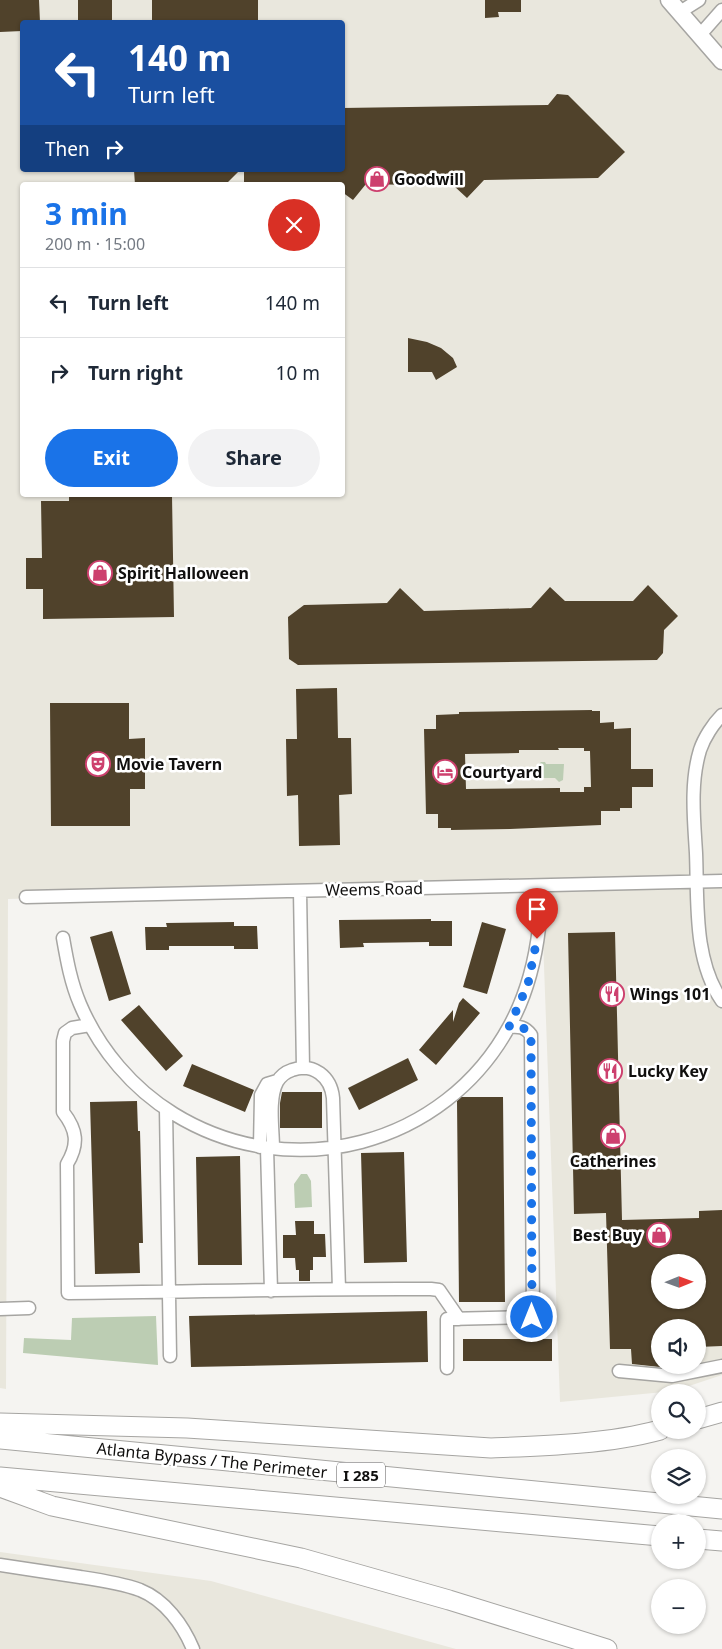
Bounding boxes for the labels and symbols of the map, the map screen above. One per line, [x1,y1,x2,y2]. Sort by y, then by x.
shop icon: Goodwill [364,166,390,192]
place label: Goodwill [394,168,464,190]
shop icon: Spirit Halloween [87,560,113,586]
place label: Spirit Halloween [118,562,249,584]
theatre icon: Movie Tavern [85,751,111,777]
place label: Movie Tavern [116,753,222,775]
hotel icon: Courtyard [432,759,458,785]
place label: Courtyard [462,761,542,783]
street label: Weems Road [325,877,423,901]
pin [516,888,558,939]
restaurant icon: Wings 101 [599,981,625,1007]
place label: Wings 101 [630,983,710,1005]
restaurant icon: Lucky Key [597,1058,623,1084]
place label: Lucky Key [628,1060,709,1082]
shop icon: Catherines [600,1123,626,1149]
place label: Catherines [570,1150,656,1172]
shop icon: Best Buy [646,1222,672,1248]
place label: Best Buy [572,1224,643,1246]
north arrow [651,1254,706,1309]
position arrow [505,1290,557,1342]
street label: Atlanta Bypass / The Perimeter [96,1437,329,1483]
road number: I 285 [337,1462,385,1488]

